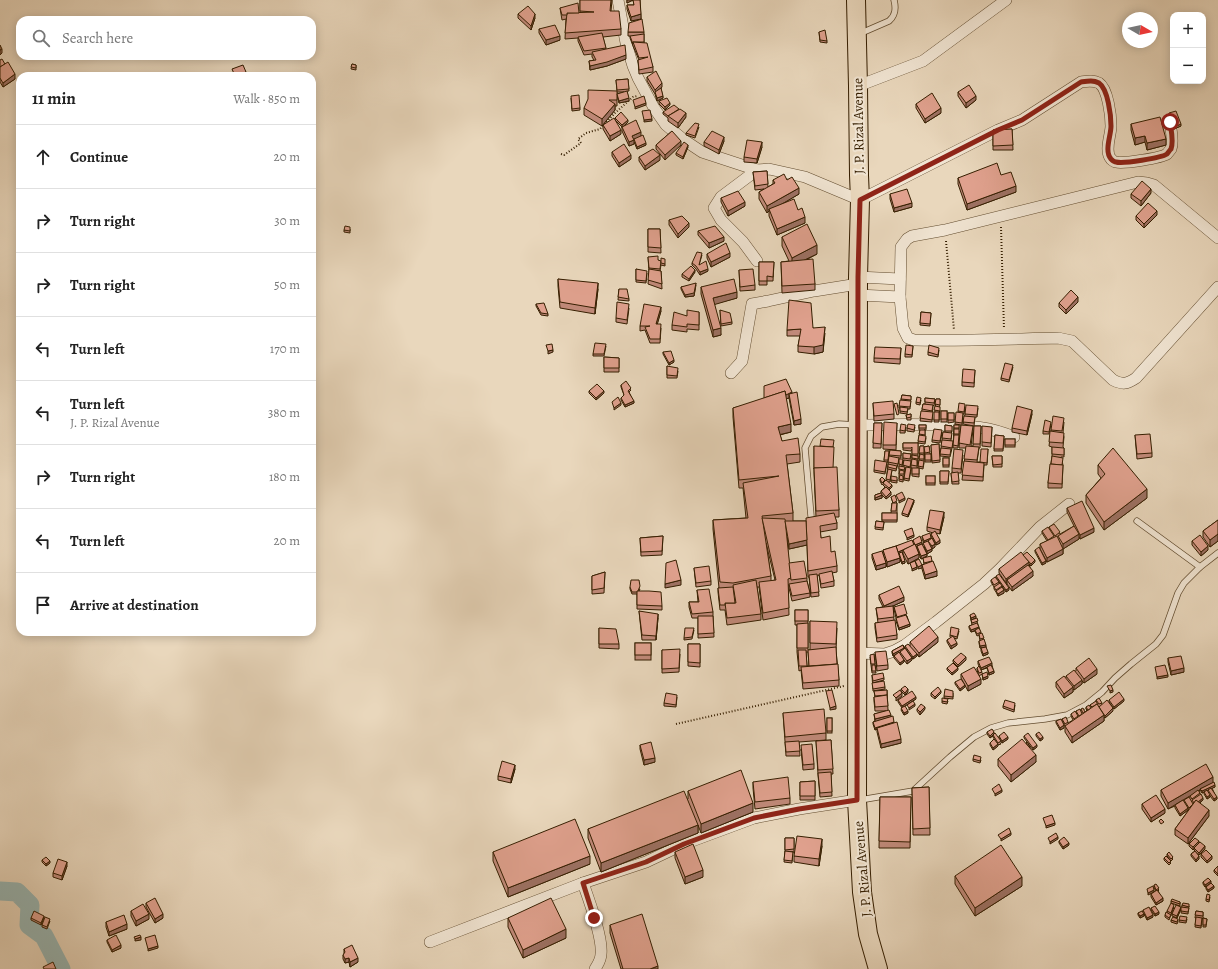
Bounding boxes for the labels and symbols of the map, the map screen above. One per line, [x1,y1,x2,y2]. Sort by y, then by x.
north arrow [1122,12,1158,48]
street label: J. P. Rizal Avenue [848,78,869,174]
route start [1161,113,1179,131]
street label: J. P. Rizal Avenue [849,820,876,918]
route end [585,909,603,927]

